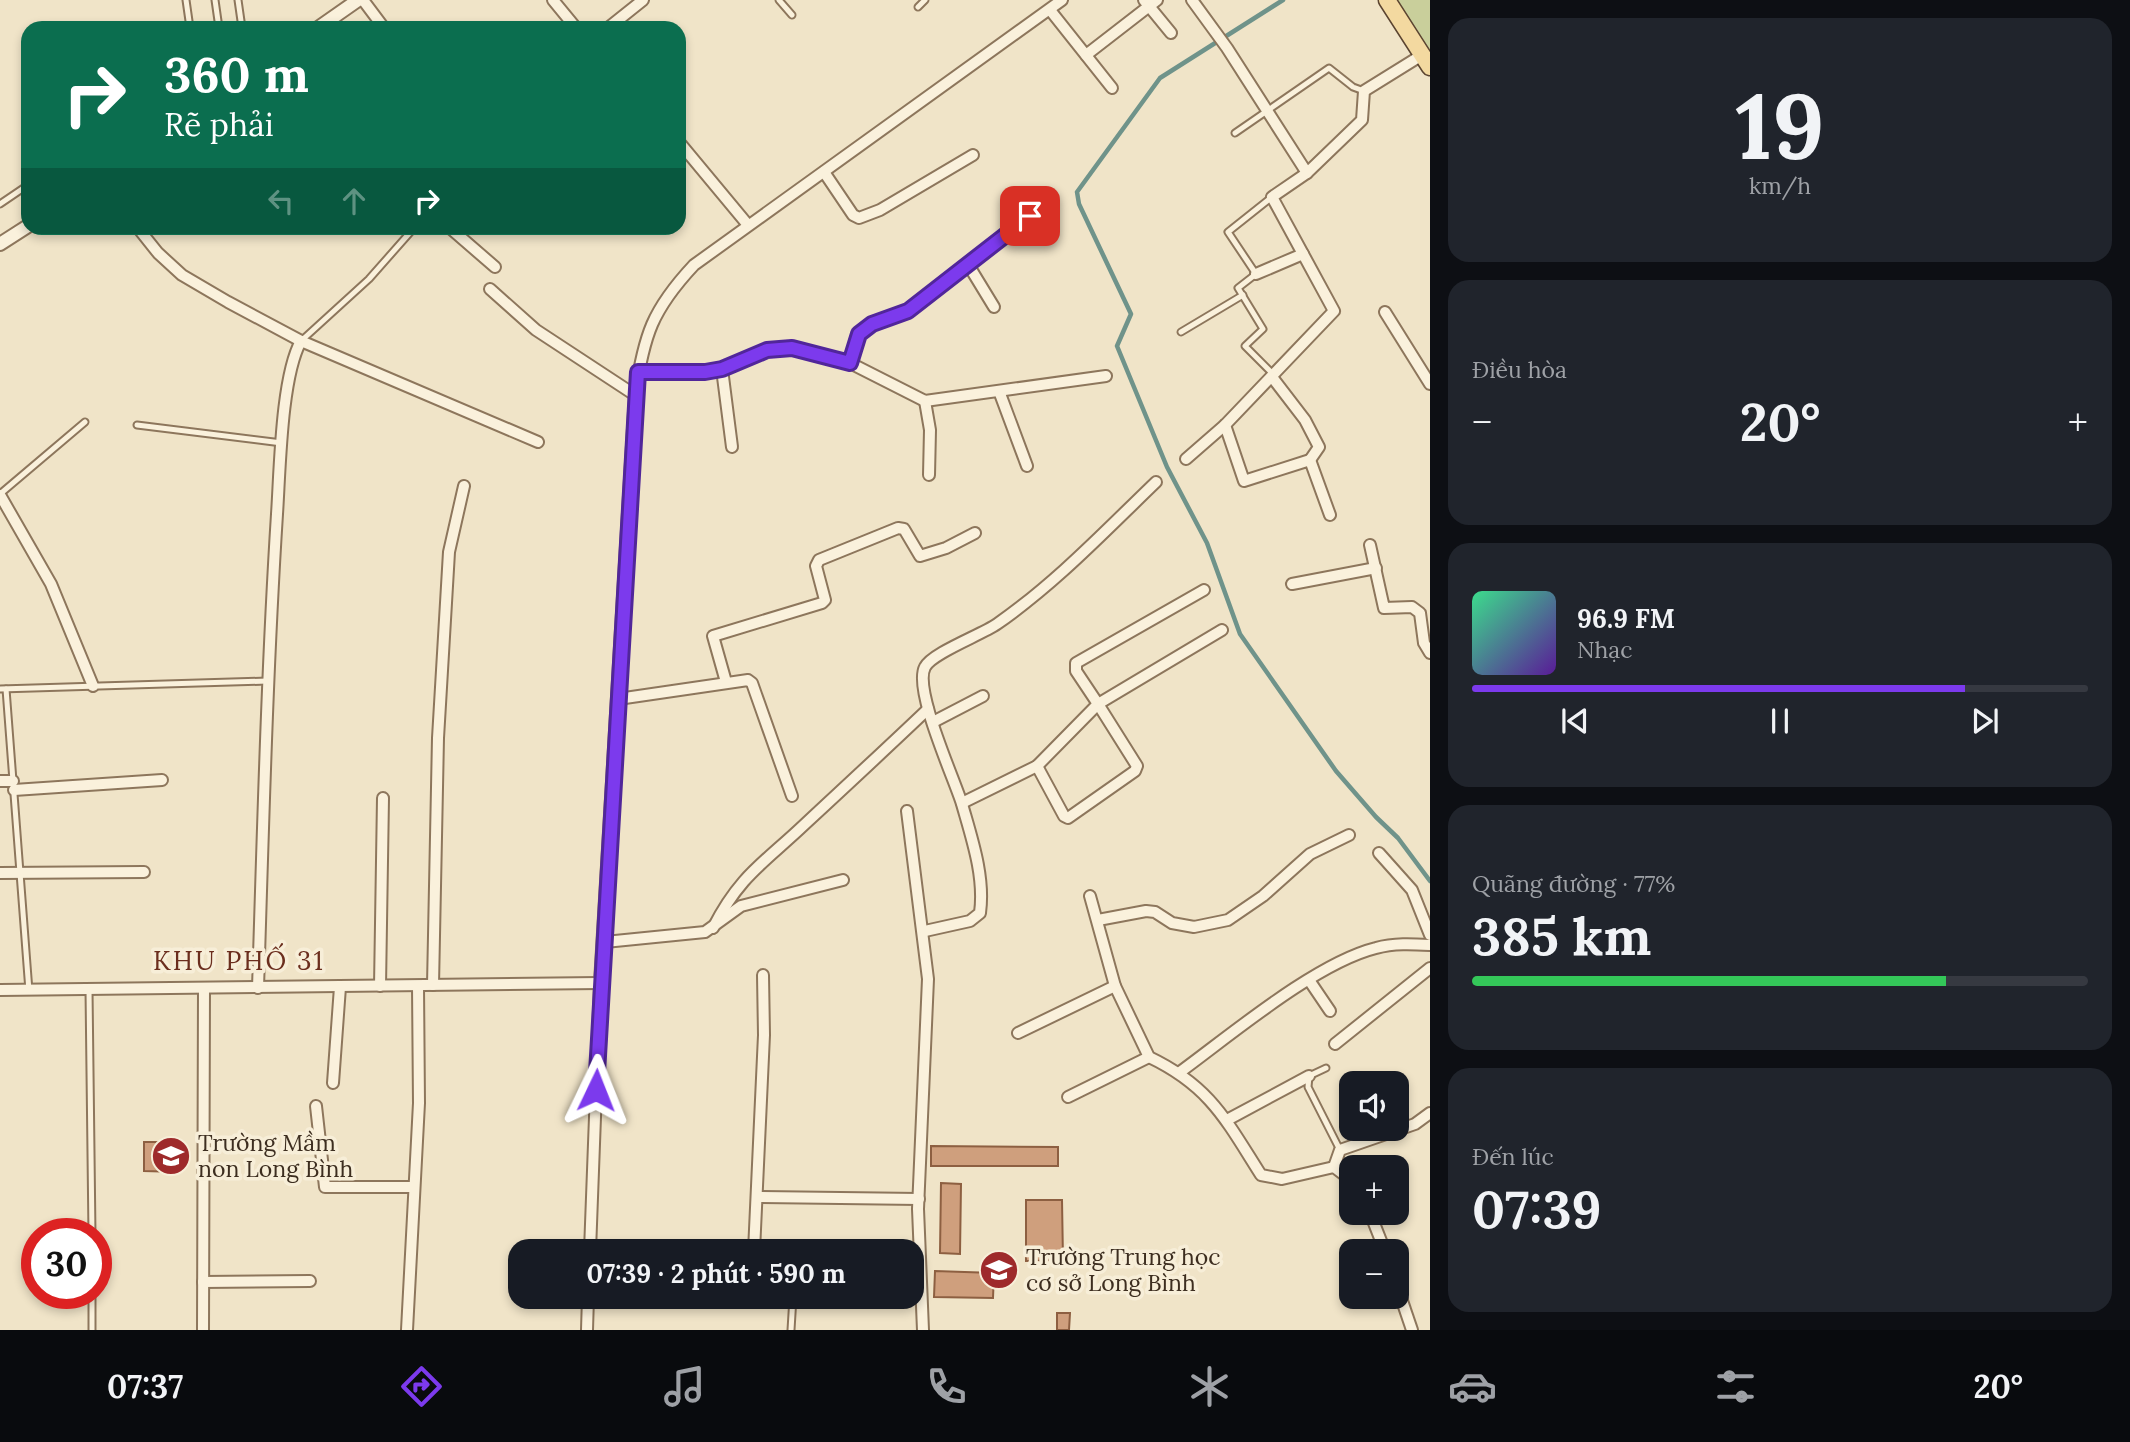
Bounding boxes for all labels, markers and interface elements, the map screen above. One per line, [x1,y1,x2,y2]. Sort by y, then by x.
text: 360 m [164,43,309,105]
icon: right [49,49,140,140]
text: 19 [1735,67,1825,184]
text: Rẽ phải [164,104,274,145]
text: km/h [1749,171,1811,200]
icon: left [262,182,300,220]
icon: ahead [335,182,373,220]
icon: right [408,182,446,220]
pin [1000,186,1060,246]
icon: arrive [1011,197,1049,235]
text: Điều hòa [1472,355,1567,384]
text: 20° [1740,389,1820,455]
text: − [1472,398,1492,446]
text: + [2068,398,2088,446]
text: 96.9 FM [1577,602,1675,635]
text: Nhạc [1577,635,1632,664]
icon: previous [1556,702,1594,740]
icon: pause [1761,702,1799,740]
icon: next [1966,702,2004,740]
text: Quãng đường · 77% [1472,869,1675,898]
text: 385 km [1472,903,1651,969]
district label: KHU PHỐ 31 [153,942,325,977]
position arrow [559,1053,633,1127]
map controls [1339,1071,1409,1309]
button: sound [1339,1071,1409,1141]
place label: Trường Mầm non Long Bình [198,1128,353,1183]
school or university icon: Trường Mầm non Long Bình [150,1135,192,1177]
text: Đến lúc [1472,1142,1554,1171]
button: + [1339,1155,1409,1225]
text: 07:39 [1472,1176,1602,1242]
speed limit sign: 30 [21,1218,112,1309]
button: − [1339,1239,1409,1309]
place label: Trường Trung học cơ sở Long Bình [1026,1242,1221,1297]
school or university icon: Trường Trung học cơ sở Long Bình [978,1249,1020,1291]
text: 07:39 · 2 phút · 590 m [586,1257,846,1290]
icon: directions [397,1362,446,1411]
icon: music [660,1362,709,1411]
icon: phone [922,1362,971,1411]
icon: climate [1185,1362,1234,1411]
icon: car [1448,1362,1497,1411]
icon: filters [1711,1362,1760,1411]
text: 07:37 [107,1366,183,1407]
text: 20° [1973,1366,2023,1407]

